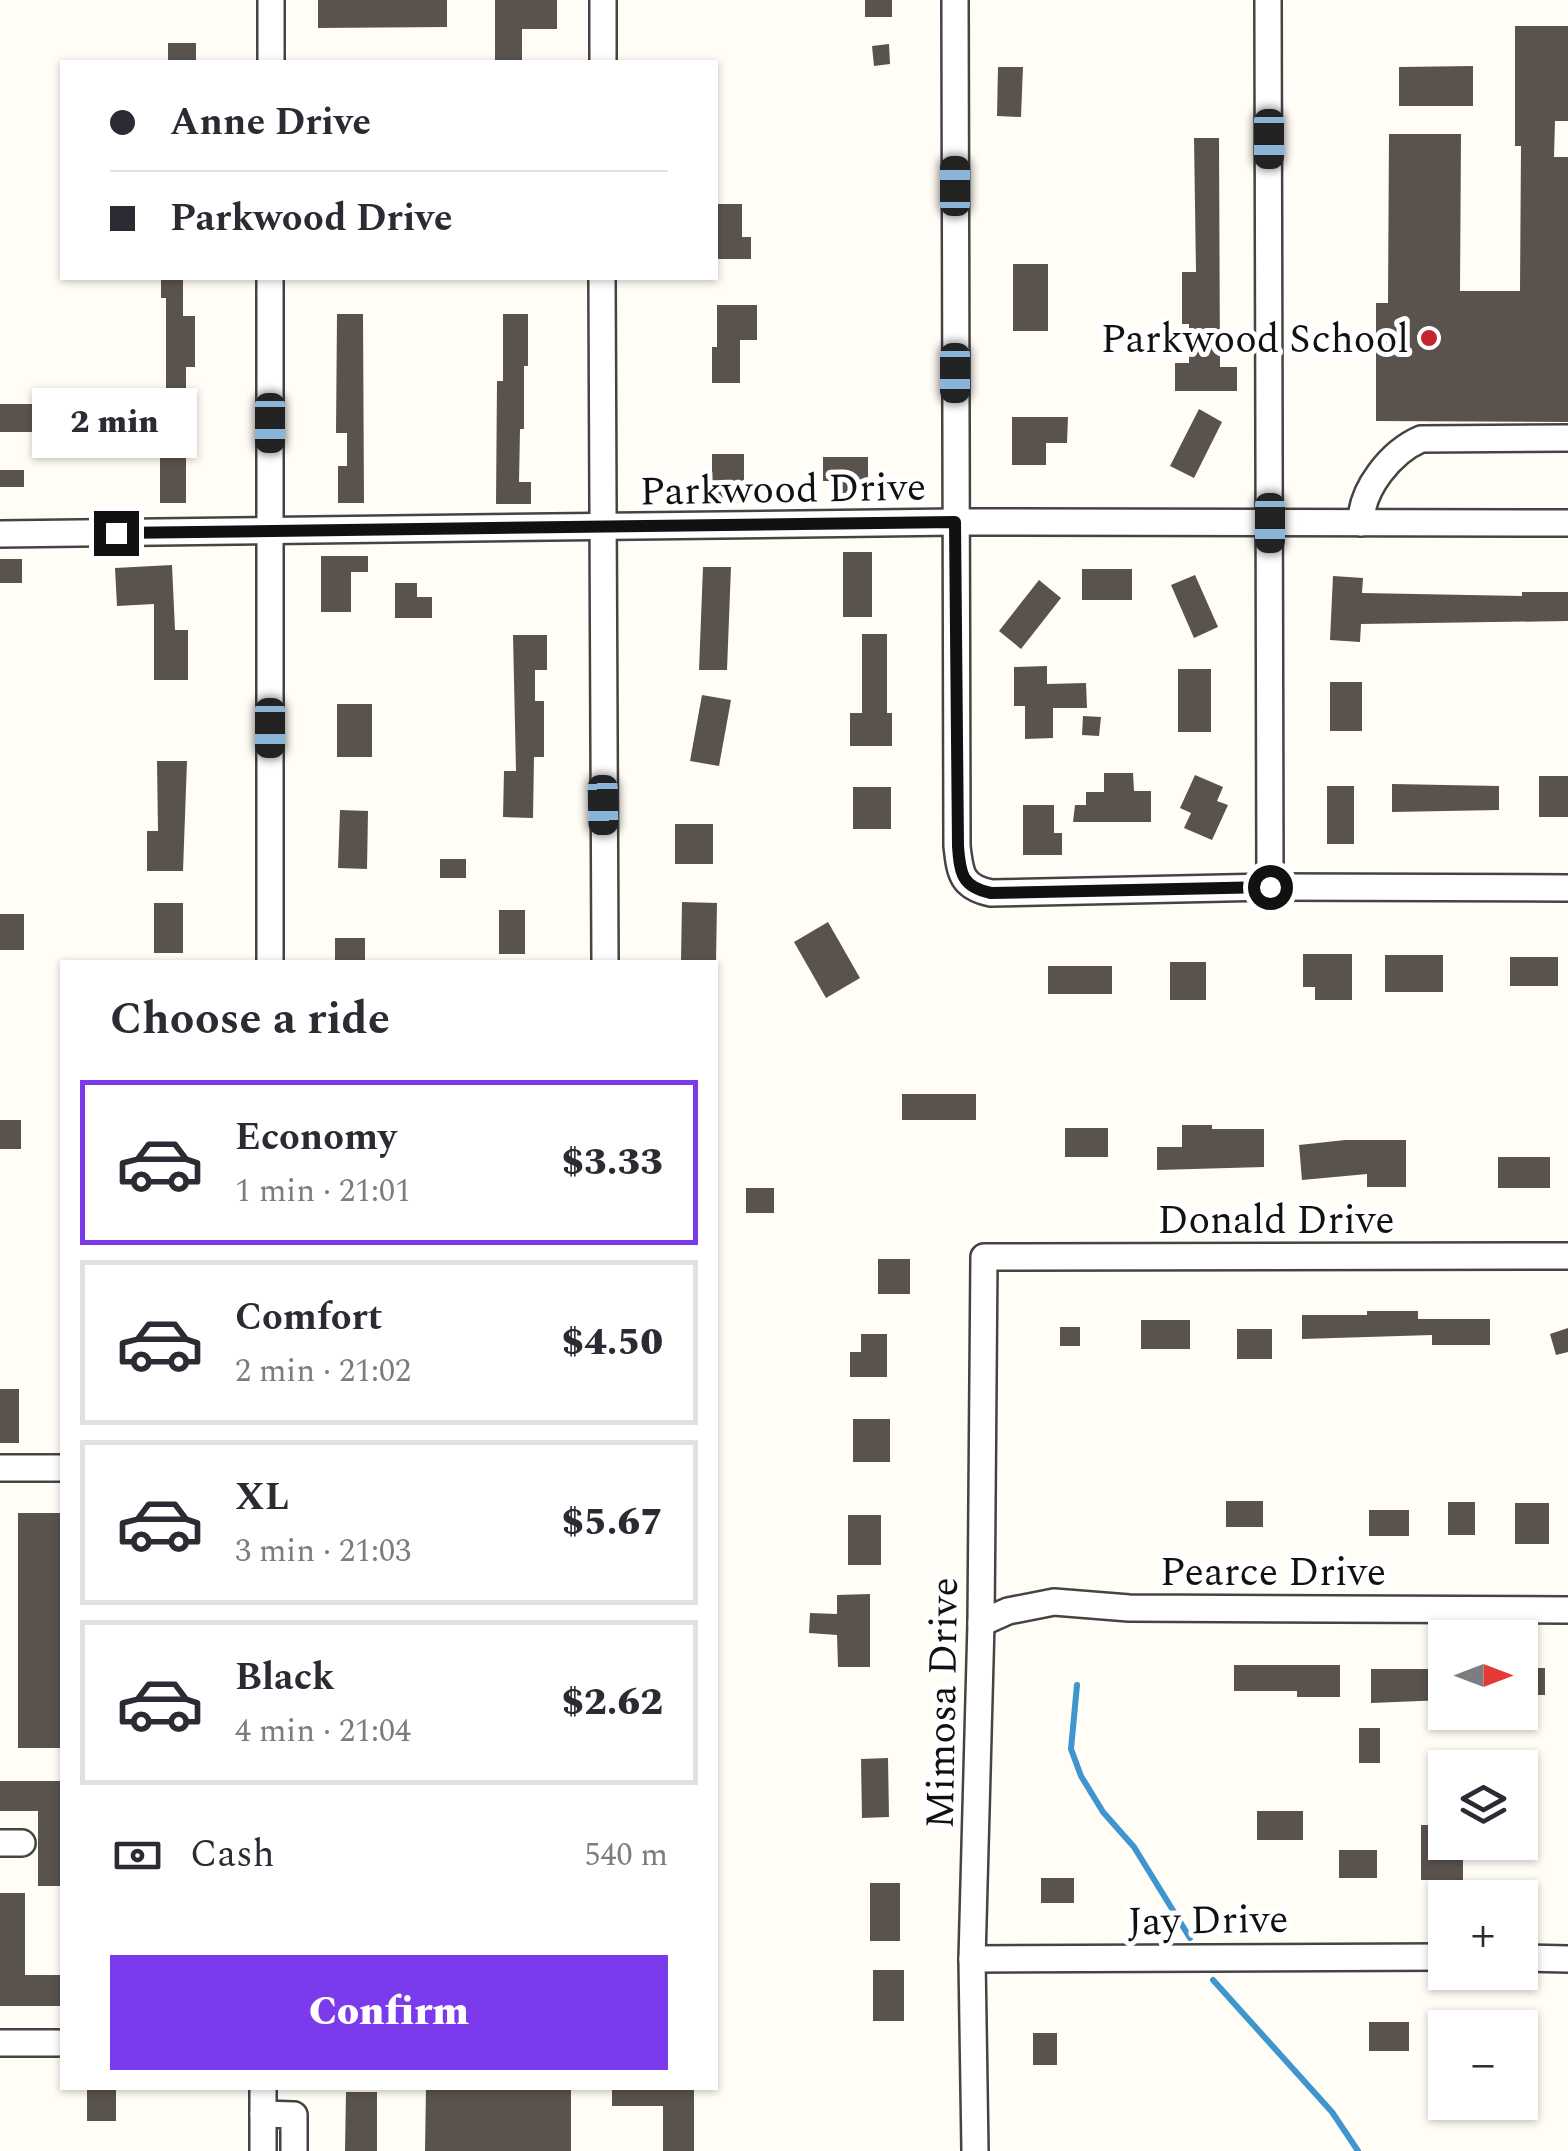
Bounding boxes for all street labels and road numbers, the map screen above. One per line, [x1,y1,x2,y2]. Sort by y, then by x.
street label: Parkwood Drive [639,458,927,523]
street label: Donald Drive [1157,1191,1395,1252]
street label: Pearce Drive [1160,1543,1386,1604]
street label: Mimosa Drive [911,1577,976,1829]
street label: Jay Drive [1127,1890,1289,1953]

